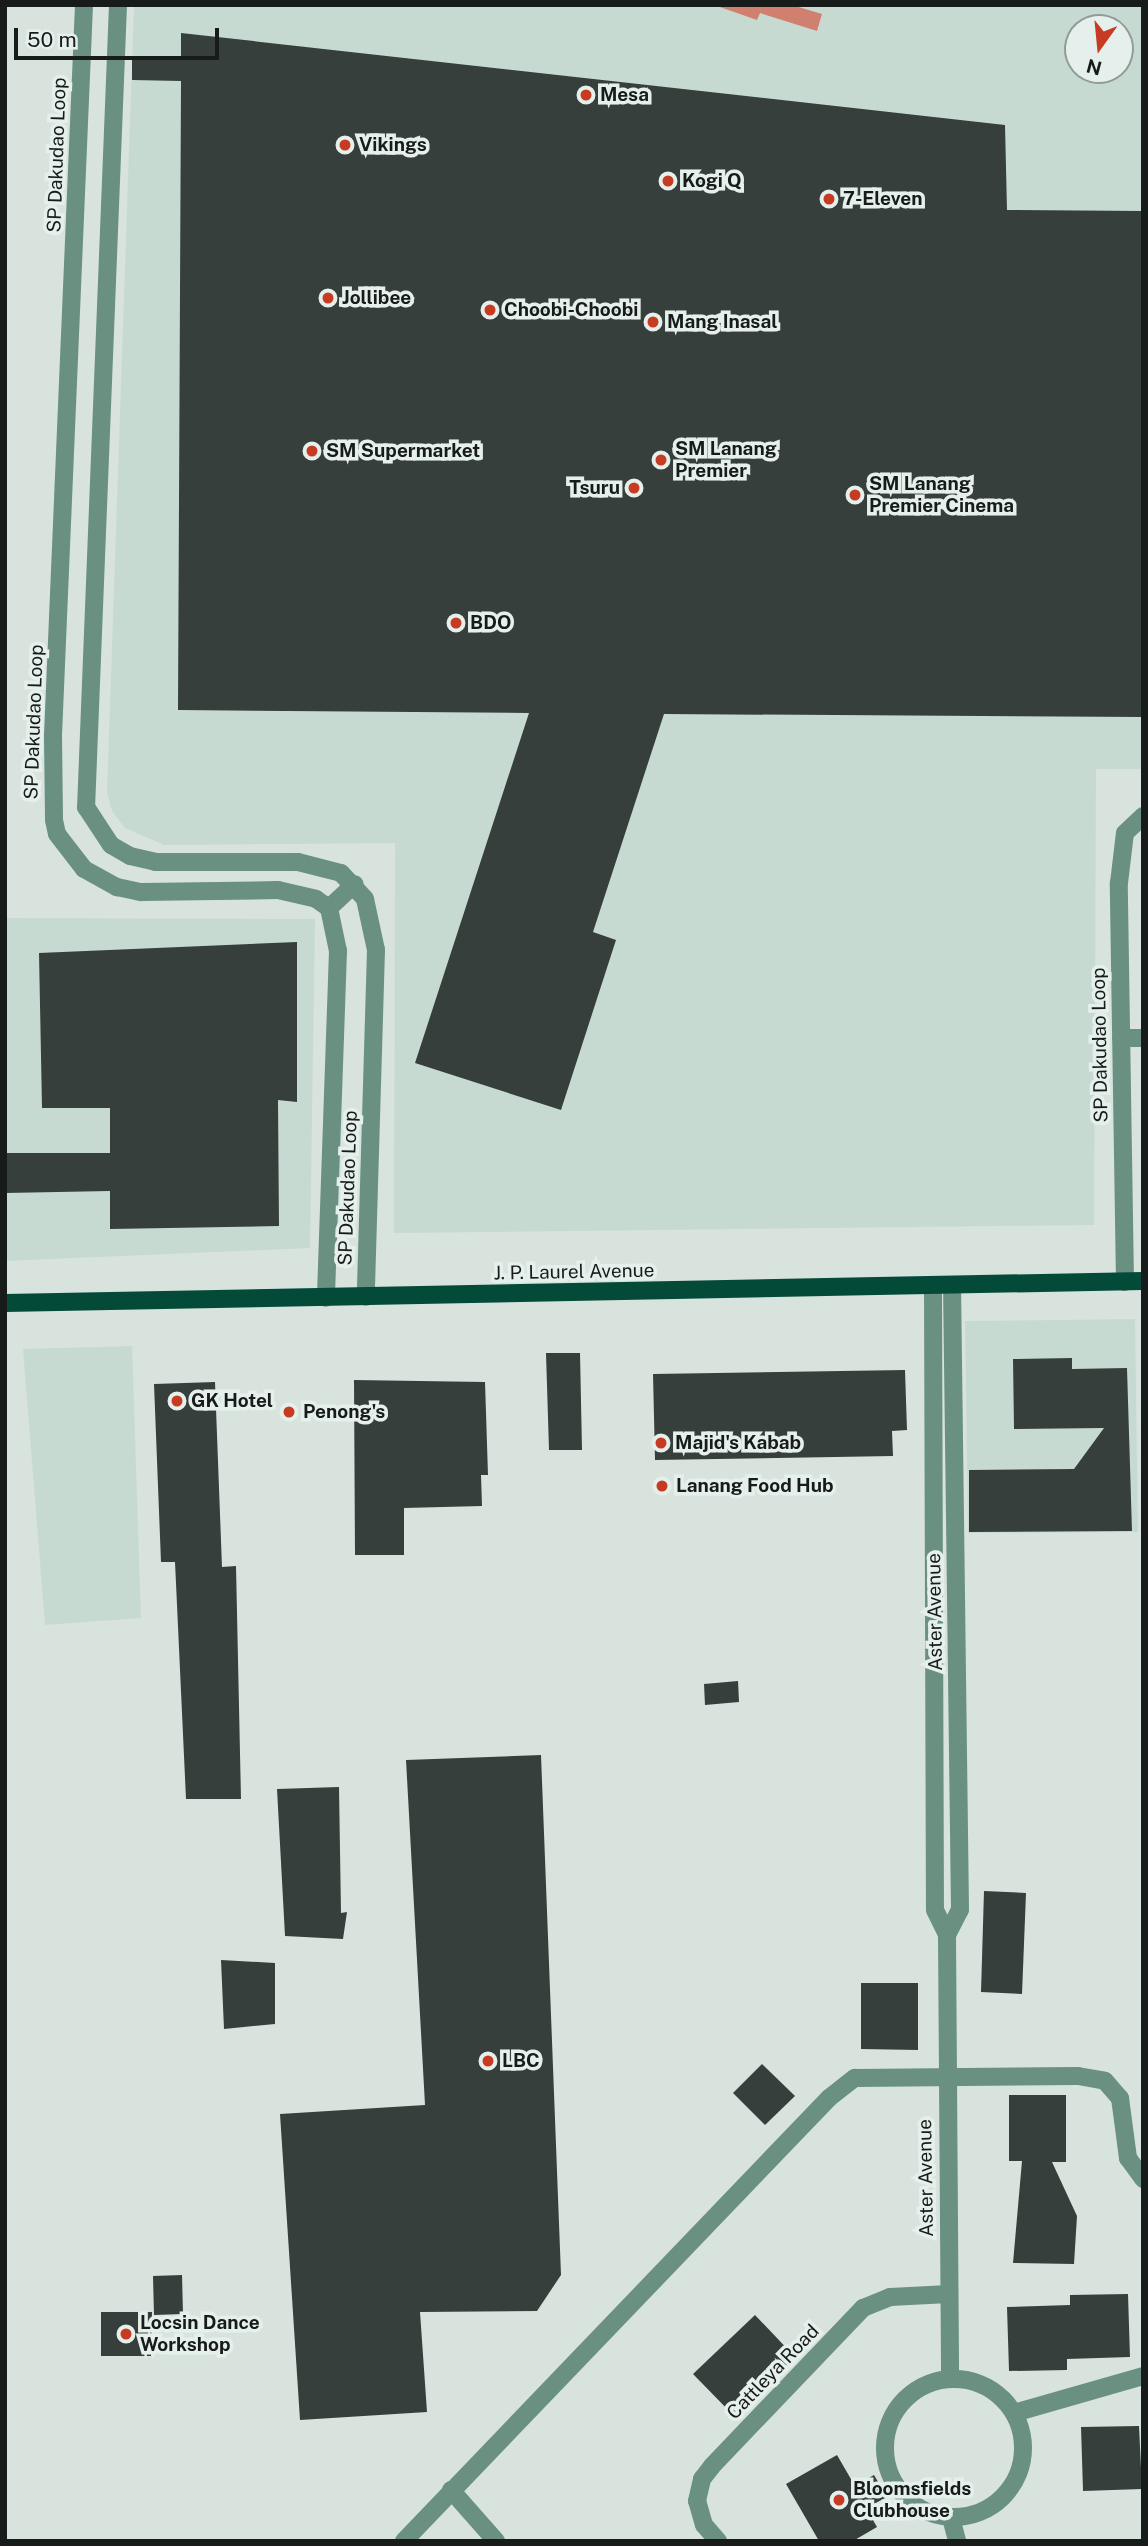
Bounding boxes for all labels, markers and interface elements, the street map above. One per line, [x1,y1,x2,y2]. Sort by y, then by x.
scale bar [18,14,222,58]
north arrow [1064,14,1134,84]
text: 50 m [27,27,77,52]
text: N [1084,55,1104,80]
street label: SP Dakudao Loop [43,77,71,233]
place label: Mesa [600,84,649,106]
marker: Mesa [578,87,594,103]
place label: Vikings [359,134,427,156]
marker: Vikings [337,137,353,153]
place label: Kogi Q [682,170,742,192]
marker: Kogi Q [660,173,676,189]
place label: 7-Eleven [843,188,922,210]
marker: 7-Eleven [821,191,837,207]
place label: Jollibee [342,287,411,309]
marker: Jollibee [320,290,336,306]
place label: Choobi-Choobi [504,299,638,321]
marker: Choobi-Choobi [482,302,498,318]
place label: Mang Inasal [667,311,777,333]
marker: Mang Inasal [645,314,661,330]
place label: SM Lanang Premier [675,438,777,482]
place label: SM Supermarket [326,440,480,462]
marker: SM Supermarket [304,443,320,459]
marker: SM Lanang Premier [653,452,669,468]
place label: SM Lanang Premier Cinema [869,473,1014,517]
place label: Tsuru [569,477,620,499]
marker: Tsuru [626,480,642,496]
marker: SM Lanang Premier Cinema [847,487,863,503]
place label: BDO [470,612,511,634]
marker: BDO [448,615,464,631]
street label: SP Dakudao Loop [20,644,48,800]
street label: SP Dakudao Loop [1087,967,1113,1123]
street label: SP Dakudao Loop [334,1110,362,1266]
street label: J. P. Laurel Avenue [493,1259,655,1285]
place label: GK Hotel [191,1390,273,1412]
marker: GK Hotel [169,1393,185,1409]
place label: Penong's [303,1401,385,1423]
marker: Penong's [281,1404,297,1420]
place label: Majid's Kabab [675,1432,801,1454]
marker: Majid's Kabab [653,1435,669,1451]
place label: Lanang Food Hub [676,1475,834,1497]
marker: Lanang Food Hub [654,1478,670,1494]
street label: Aster Avenue [923,1553,947,1671]
place label: LBC [502,2050,540,2072]
marker: LBC [480,2053,496,2069]
street label: Aster Avenue [914,2119,938,2237]
place label: Locsin Dance Workshop [140,2312,260,2356]
street label: Cattleya Road [722,2320,824,2424]
marker: Locsin Dance Workshop [118,2326,134,2342]
place label: Bloomsfields Clubhouse [853,2478,971,2522]
marker: Bloomsfields Clubhouse [831,2492,847,2508]

